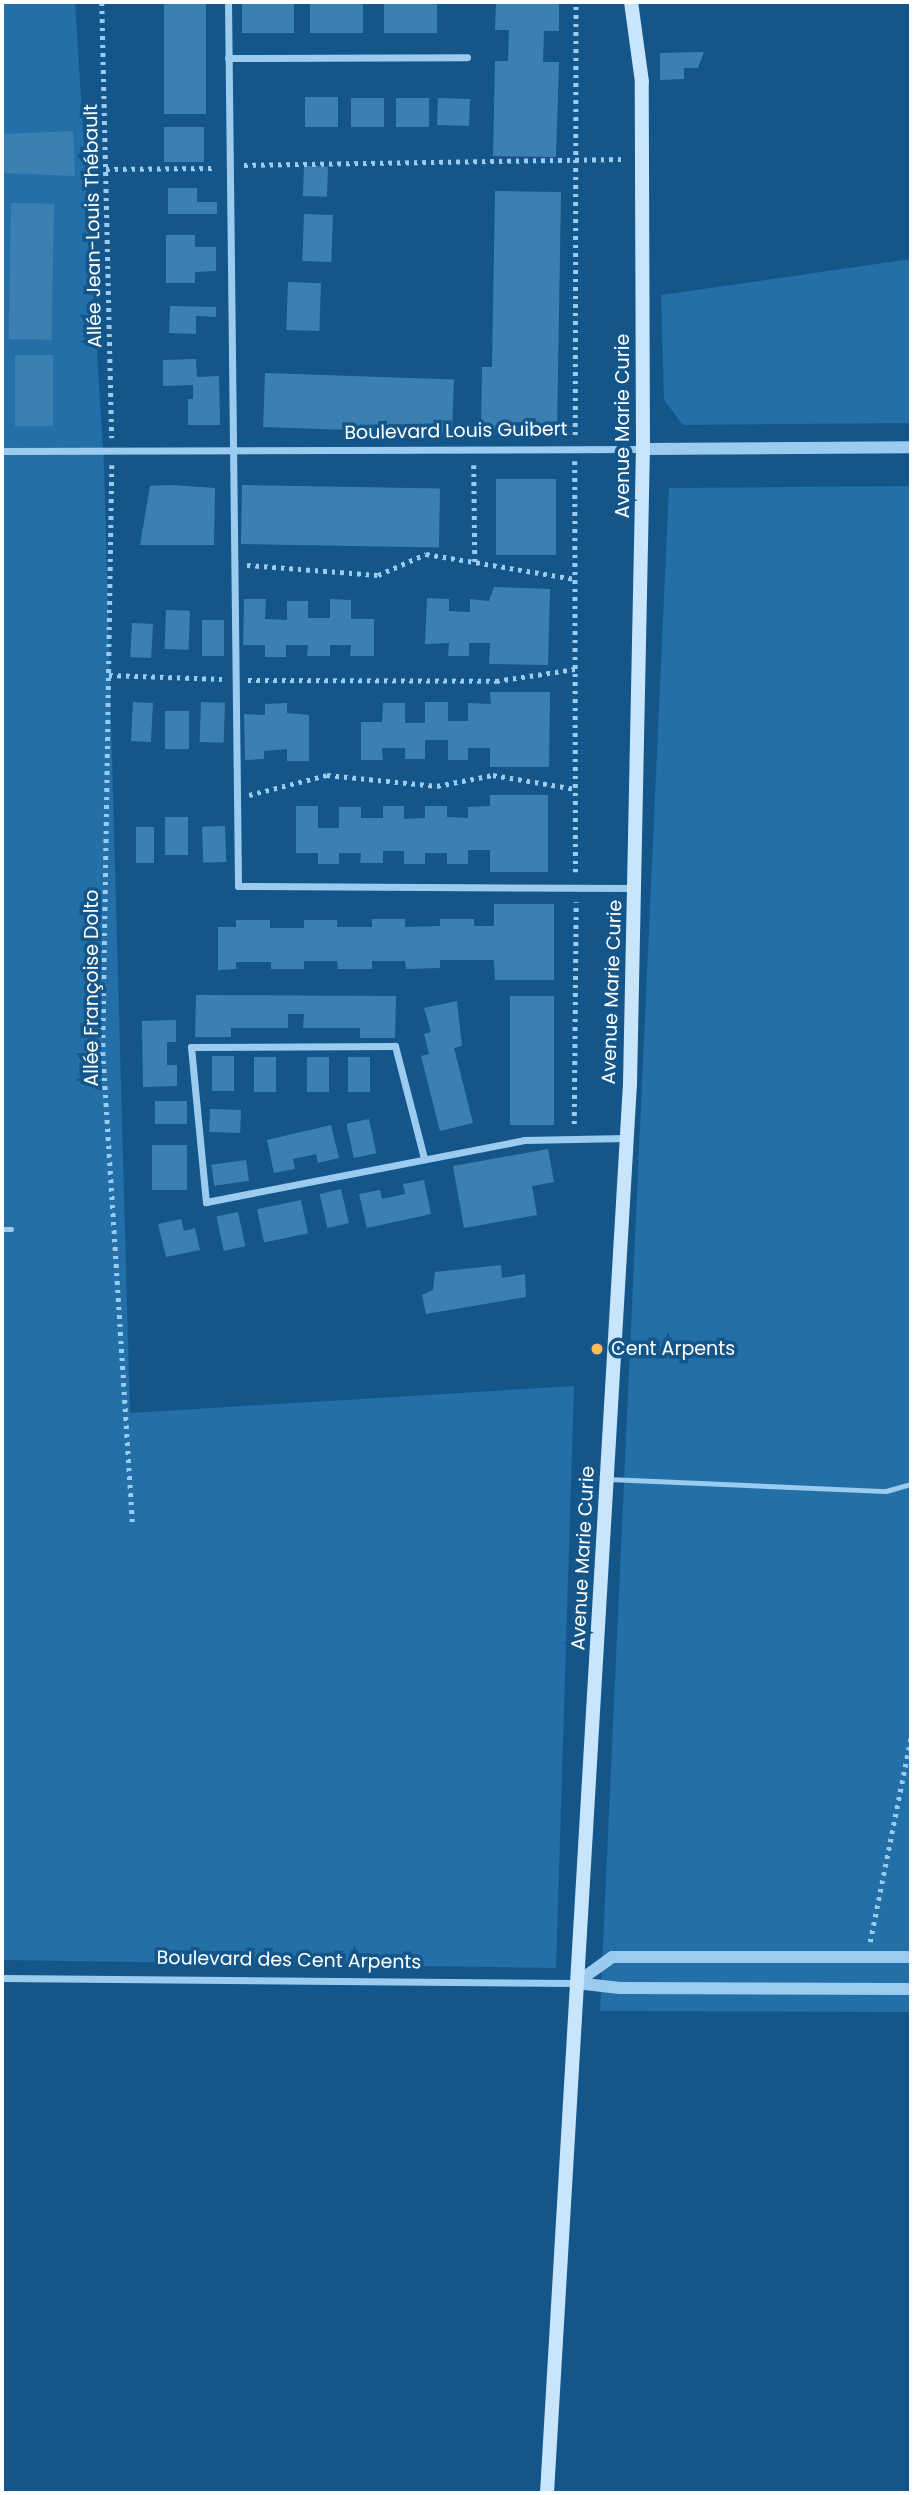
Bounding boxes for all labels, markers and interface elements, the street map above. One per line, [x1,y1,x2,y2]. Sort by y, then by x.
street label: Allée Jean-Louis Thébault [79,104,107,348]
street label: Avenue Marie Curie [612,334,634,518]
street label: Boulevard Louis Guibert [344,418,568,444]
street label: Allée Françoise Dolto [81,890,103,1086]
street label: Avenue Marie Curie [597,899,627,1085]
place label: Cent Arpents [611,1338,735,1360]
marker: Cent Arpents [589,1341,605,1357]
street label: Avenue Marie Curie [567,1465,599,1651]
street label: Boulevard des Cent Arpents [156,1946,422,1974]

